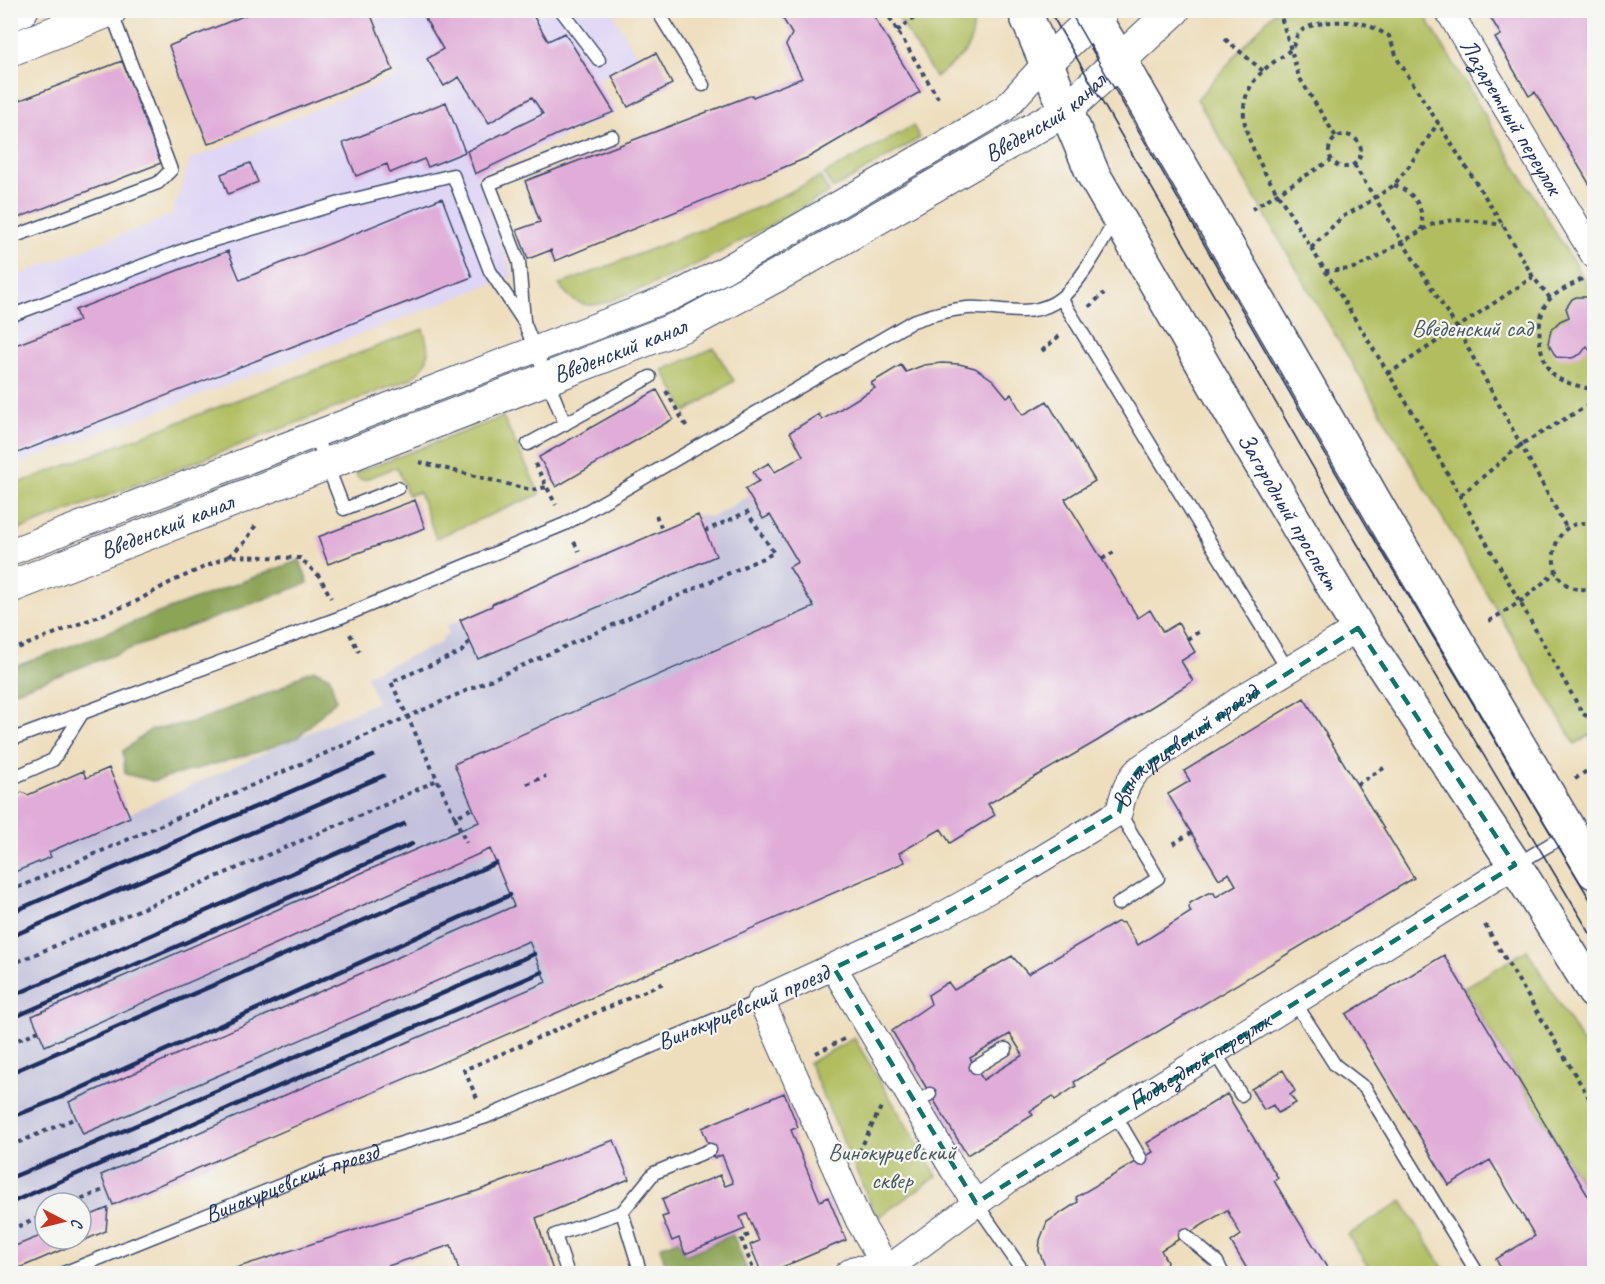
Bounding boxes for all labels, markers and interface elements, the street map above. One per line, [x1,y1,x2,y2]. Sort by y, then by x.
street label: Лазаретный переулок [1453,33,1571,202]
street label: Введенский канал [979,64,1114,169]
street label: Введенский канал [549,310,693,390]
park label: Введенский сад [1412,313,1535,343]
street label: Загородный проспект [1231,427,1347,596]
street label: Введенский канал [96,486,240,566]
street label: Винокурцевский проезд [1106,676,1265,811]
street label: Винокурцевский проезд [653,956,836,1057]
street label: Подъездной переулок [1122,1004,1278,1117]
street label: Винокурцевский проезд [200,1136,384,1229]
park label: Винокурцевский сквер [828,1137,958,1195]
north arrow [33,1191,93,1251]
text: С [66,1218,87,1230]

